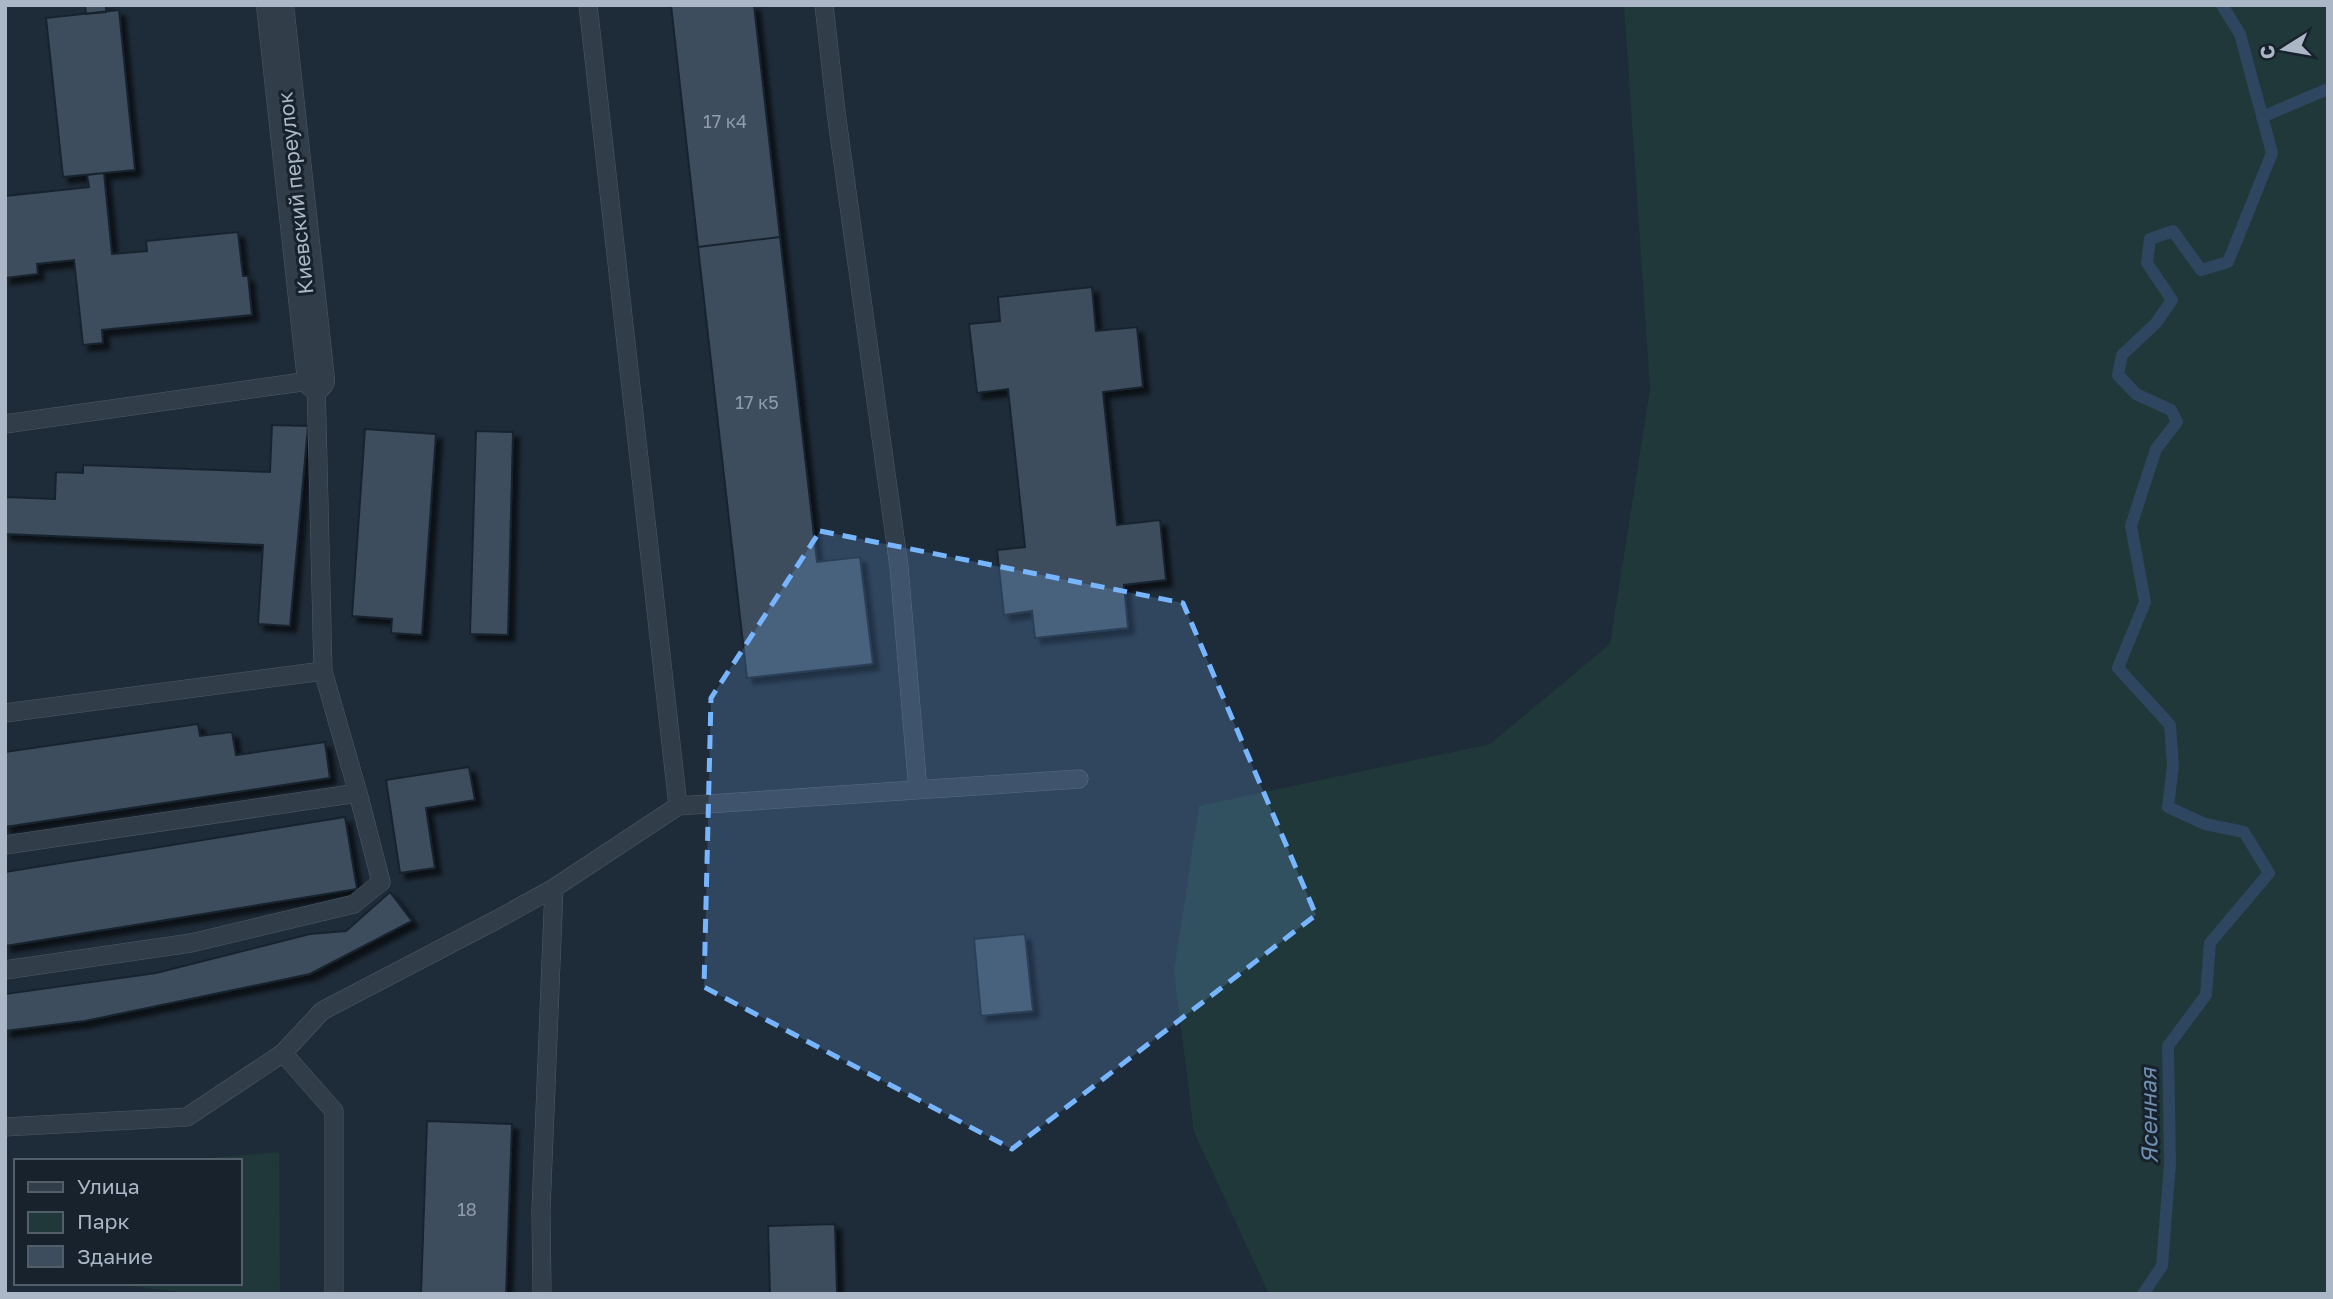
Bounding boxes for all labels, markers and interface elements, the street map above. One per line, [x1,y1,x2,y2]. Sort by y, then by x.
north arrow [2249,14,2319,84]
text: С [2254,44,2279,61]
street label: Киевский переулок [271,90,319,296]
house number: 17 к4 [703,110,747,132]
house number: 17 к5 [735,391,779,413]
water label: Ясенная [2133,1066,2163,1164]
legend [14,1159,242,1285]
text: Улица [77,1173,140,1199]
house number: 18 [457,1198,477,1220]
text: Парк [77,1208,130,1234]
text: Здание [77,1243,153,1269]

